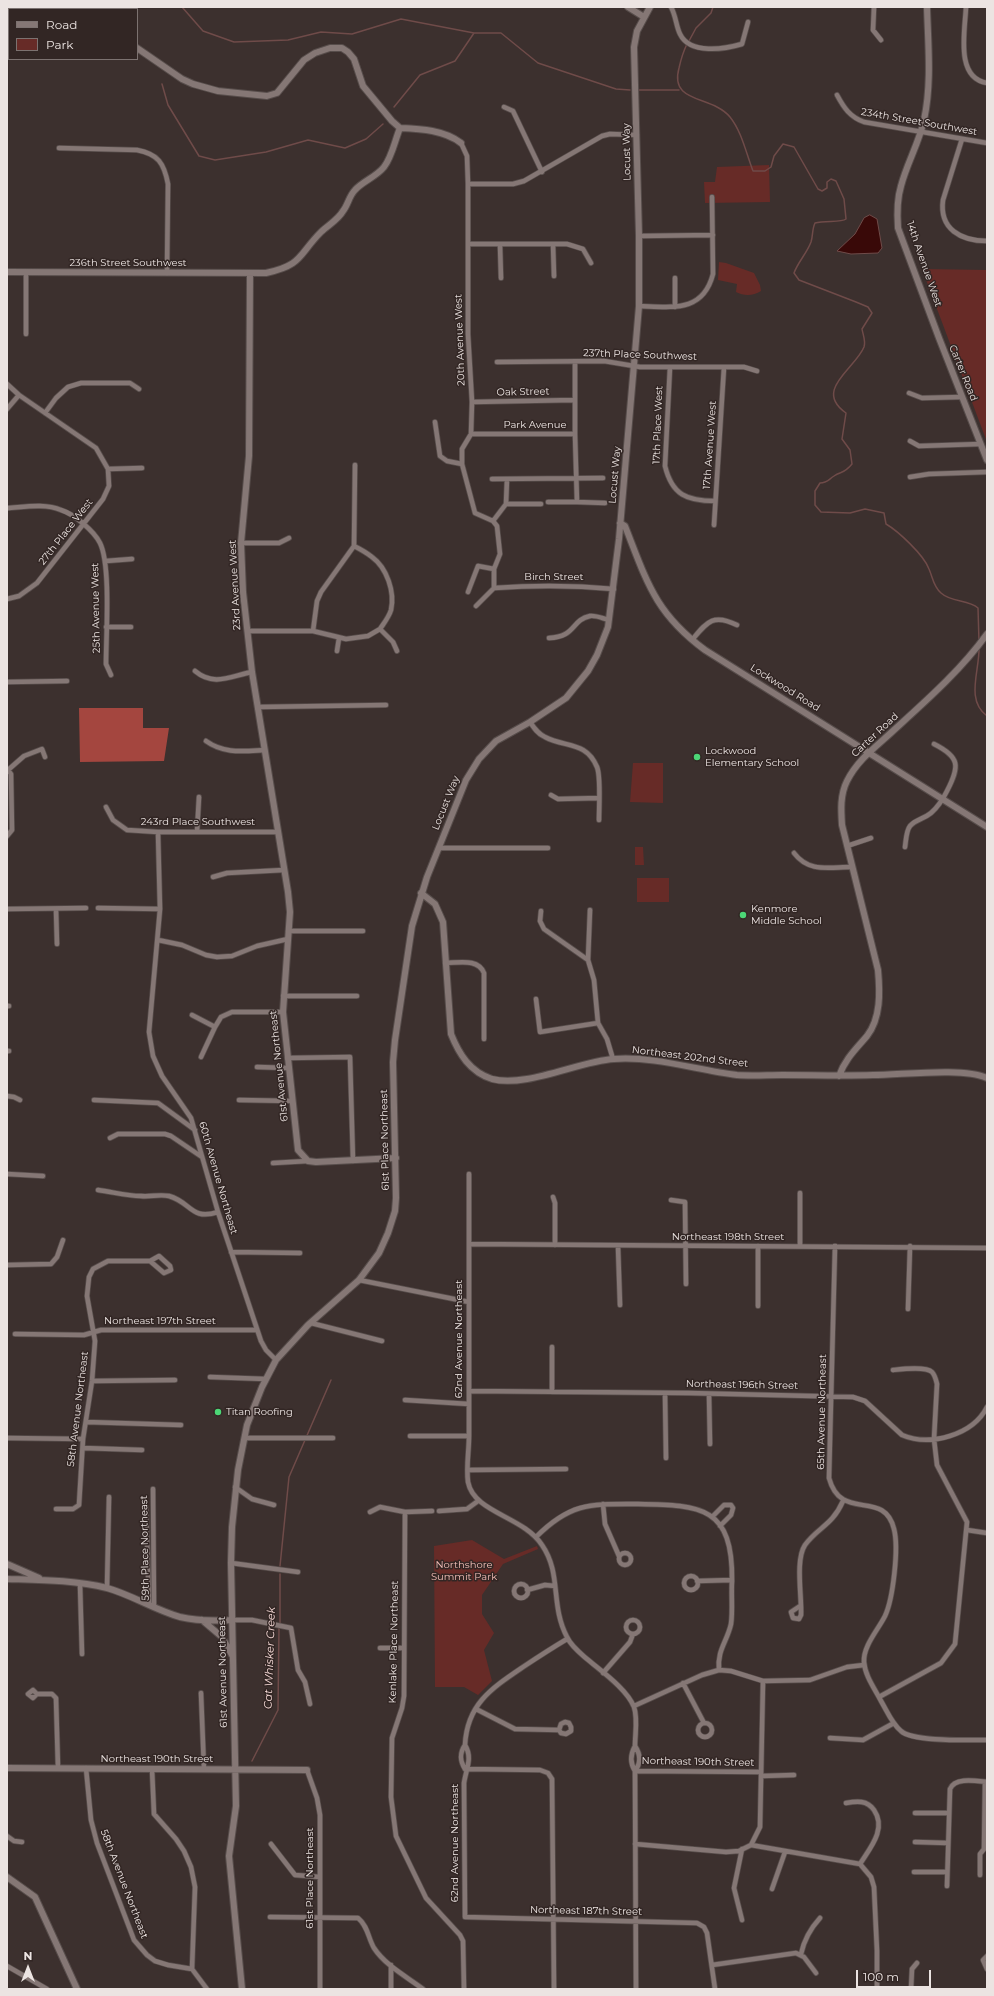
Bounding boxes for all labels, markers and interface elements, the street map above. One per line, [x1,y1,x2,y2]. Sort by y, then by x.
legend [8,8,138,60]
text: Road [46,17,77,32]
text: Park [46,37,73,52]
street label: 234th Street Southwest [860,106,978,138]
street label: Locust Way [620,123,634,181]
street label: 14th Avenue West [904,220,944,308]
street label: 236th Street Southwest [69,257,187,269]
street label: 20th Avenue West [452,294,468,386]
street label: Carter Road [946,343,980,403]
street label: 237th Place Southwest [583,347,697,363]
street label: Oak Street [496,386,550,398]
street label: 17th Place West [651,386,665,464]
street label: 17th Avenue West [701,400,719,490]
street label: Park Avenue [503,419,567,431]
street label: Locust Way [607,446,623,504]
street label: 27th Place West [37,497,95,567]
street label: 23rd Avenue West [227,539,243,631]
street label: 25th Avenue West [89,563,103,653]
street label: Birch Street [524,571,584,583]
street label: Lockwood Road [748,662,822,714]
street label: Carter Road [849,710,901,760]
place label: Lockwood Elementary School [705,745,799,768]
marker: Lockwood Elementary School [692,752,702,762]
street label: Locust Way [430,774,462,832]
street label: 243rd Place Southwest [141,816,255,828]
place label: Kenmore Middle School [751,903,822,926]
marker: Kenmore Middle School [738,910,748,920]
street label: 61st Avenue Northeast [267,1010,291,1122]
street label: Northeast 202nd Street [631,1044,749,1070]
street label: 61st Place Northeast [378,1089,392,1191]
street label: 60th Avenue Northeast [196,1120,240,1236]
street label: Northeast 198th Street [672,1231,784,1243]
street label: 62nd Avenue Northeast [453,1280,465,1398]
street label: Northeast 197th Street [104,1315,216,1327]
street label: 58th Avenue Northeast [65,1351,91,1467]
street label: 65th Avenue Northeast [815,1354,829,1470]
street label: Northeast 196th Street [686,1378,798,1392]
place label: Titan Roofing [226,1406,293,1418]
marker: Titan Roofing [213,1407,223,1417]
street label: 59th Place Northeast [138,1495,152,1601]
park label: Northshore Summit Park [431,1559,497,1582]
street label: Kenlake Place Northeast [387,1581,401,1703]
water label: Cat Whisker Creek [262,1607,278,1709]
street label: 61st Avenue Northeast [216,1616,230,1728]
street label: Northeast 190th Street [101,1753,213,1765]
street label: Northeast 190th Street [641,1755,755,1769]
street label: 62nd Avenue Northeast [449,1784,461,1902]
street label: 61st Place Northeast [304,1827,316,1929]
street label: 58th Avenue Northeast [98,1828,150,1940]
street label: Northeast 187th Street [530,1904,642,1918]
north arrow [8,1948,48,1988]
text: N [24,1949,32,1963]
scale bar [858,1962,933,1988]
text: 100 m [863,1969,899,1984]

